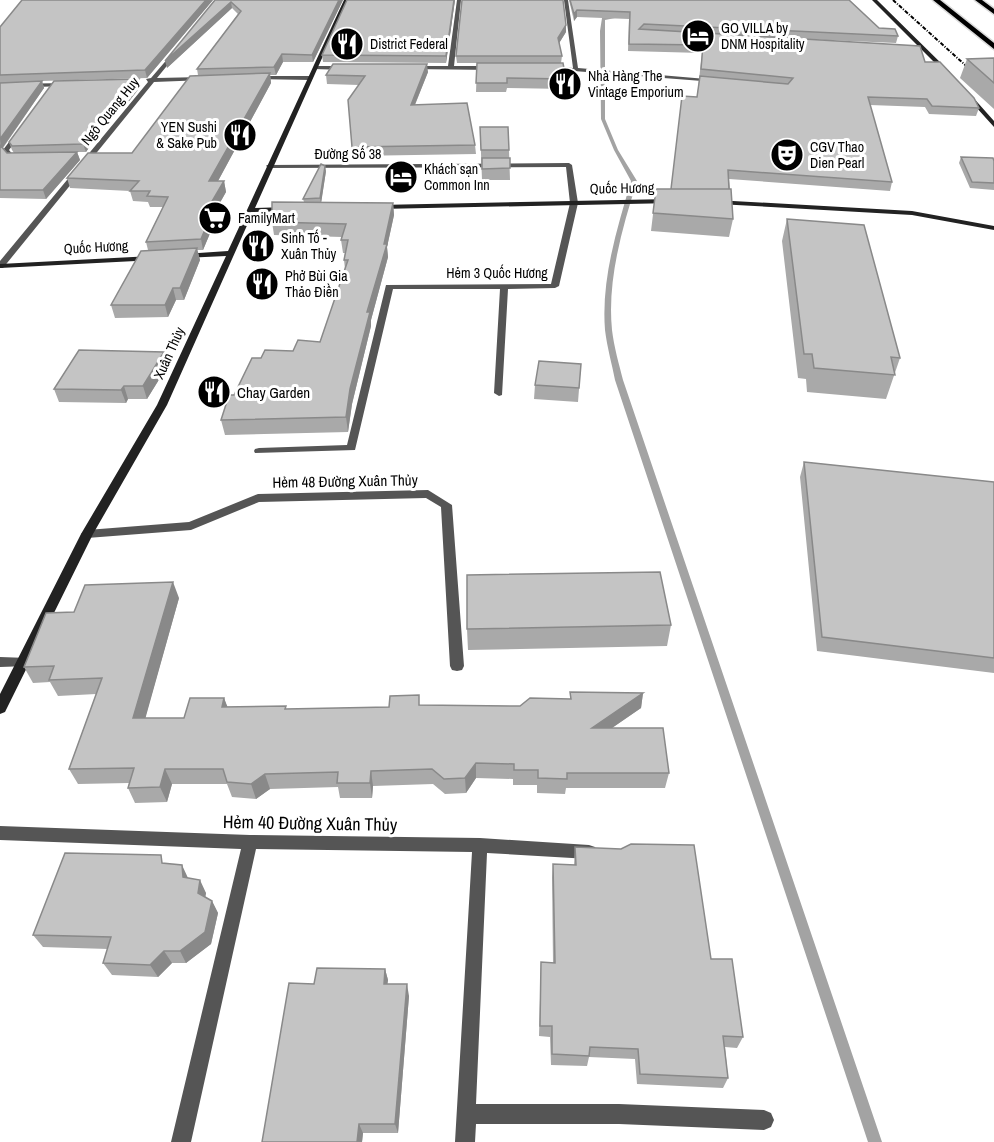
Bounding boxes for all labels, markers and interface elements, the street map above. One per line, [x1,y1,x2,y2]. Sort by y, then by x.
hotel icon: GO VILLA by DNM Hospitality [680,18,716,54]
place label: GO VILLA by DNM Hospitality [721,19,805,53]
restaurant icon: District Federal [329,26,365,62]
place label: District Federal [370,35,448,53]
restaurant icon: Nhà Hàng The Vintage Emporium [547,66,583,102]
place label: Nhà Hàng The Vintage Emporium [588,67,684,101]
street label: Ngô Quang Huy [77,73,143,149]
restaurant icon: YEN Sushi & Sake Pub [222,117,258,153]
place label: YEN Sushi & Sake Pub [156,118,217,152]
theatre icon: CGV Thao Dien Pearl [769,137,805,173]
place label: CGV Thao Dien Pearl [810,138,864,172]
street label: Đường Số 38 [314,145,382,163]
hotel icon: Khách sạn Common Inn [383,159,419,195]
place label: Khách sạn Common Inn [424,160,490,194]
street label: Quốc Hương [590,178,655,198]
supermarket icon: FamilyMart [197,200,233,236]
place label: FamilyMart [238,209,295,227]
restaurant icon: Sinh Tố - Xuân Thủy [240,228,276,264]
place label: Sinh Tố - Xuân Thủy [281,229,337,263]
street label: Quốc Hương [63,236,129,258]
street label: Hẻm 3 Quốc Hương [446,264,548,282]
restaurant icon: Phở Bùi Gia Thảo Điền [244,266,280,302]
place label: Phở Bùi Gia Thảo Điền [285,267,348,301]
street label: Xuân Thủy [150,324,189,382]
restaurant icon: Chay Garden [196,374,232,410]
place label: Chay Garden [237,382,310,403]
street label: Hẻm 48 Đường Xuân Thủy [272,469,419,493]
street label: Hẻm 40 Đường Xuân Thủy [223,809,398,837]

